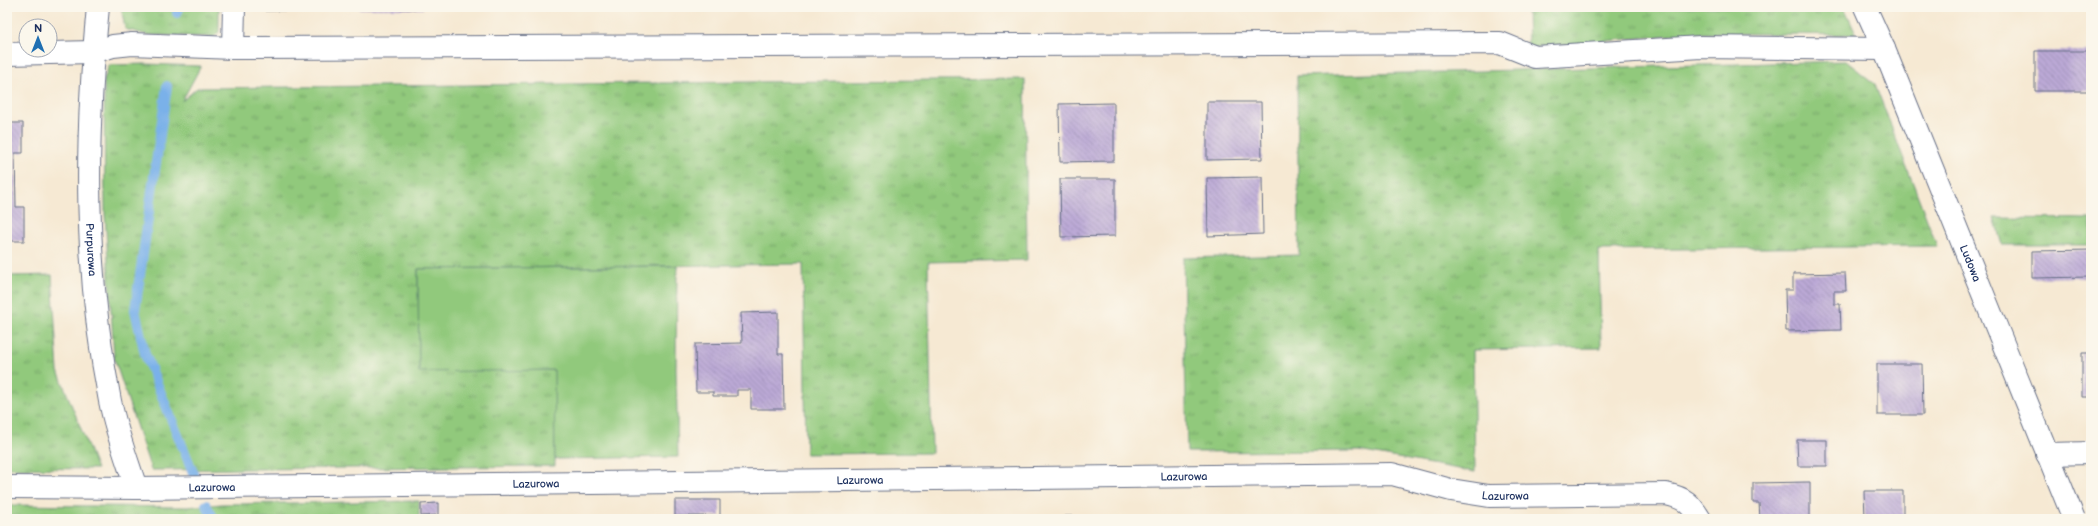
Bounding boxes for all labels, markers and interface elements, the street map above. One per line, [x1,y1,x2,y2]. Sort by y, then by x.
north arrow [18,18,58,58]
text: N [34,22,42,35]
street label: Purpurowa [83,223,99,277]
street label: Ludowa [1957,243,1983,284]
street label: Lazurowa [1160,470,1208,484]
street label: Lazurowa [836,474,884,487]
street label: Lazurowa [512,477,560,491]
street label: Lazurowa [188,481,236,494]
street label: Lazurowa [1481,489,1529,503]

